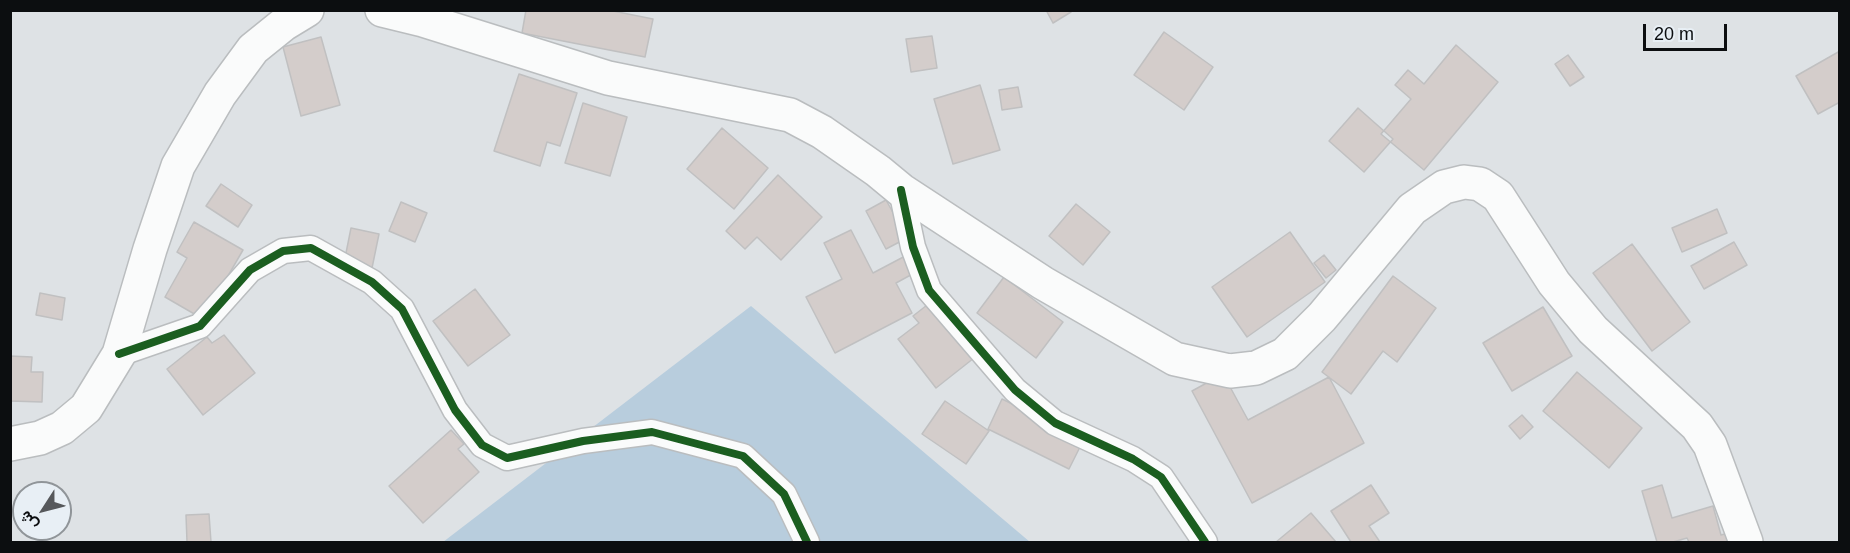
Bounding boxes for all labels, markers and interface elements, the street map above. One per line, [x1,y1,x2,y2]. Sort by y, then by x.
scale bar [1646,12,1730,50]
text: 20 m [1654,24,1694,44]
north arrow [12,481,72,541]
text: ش [16,508,41,533]

